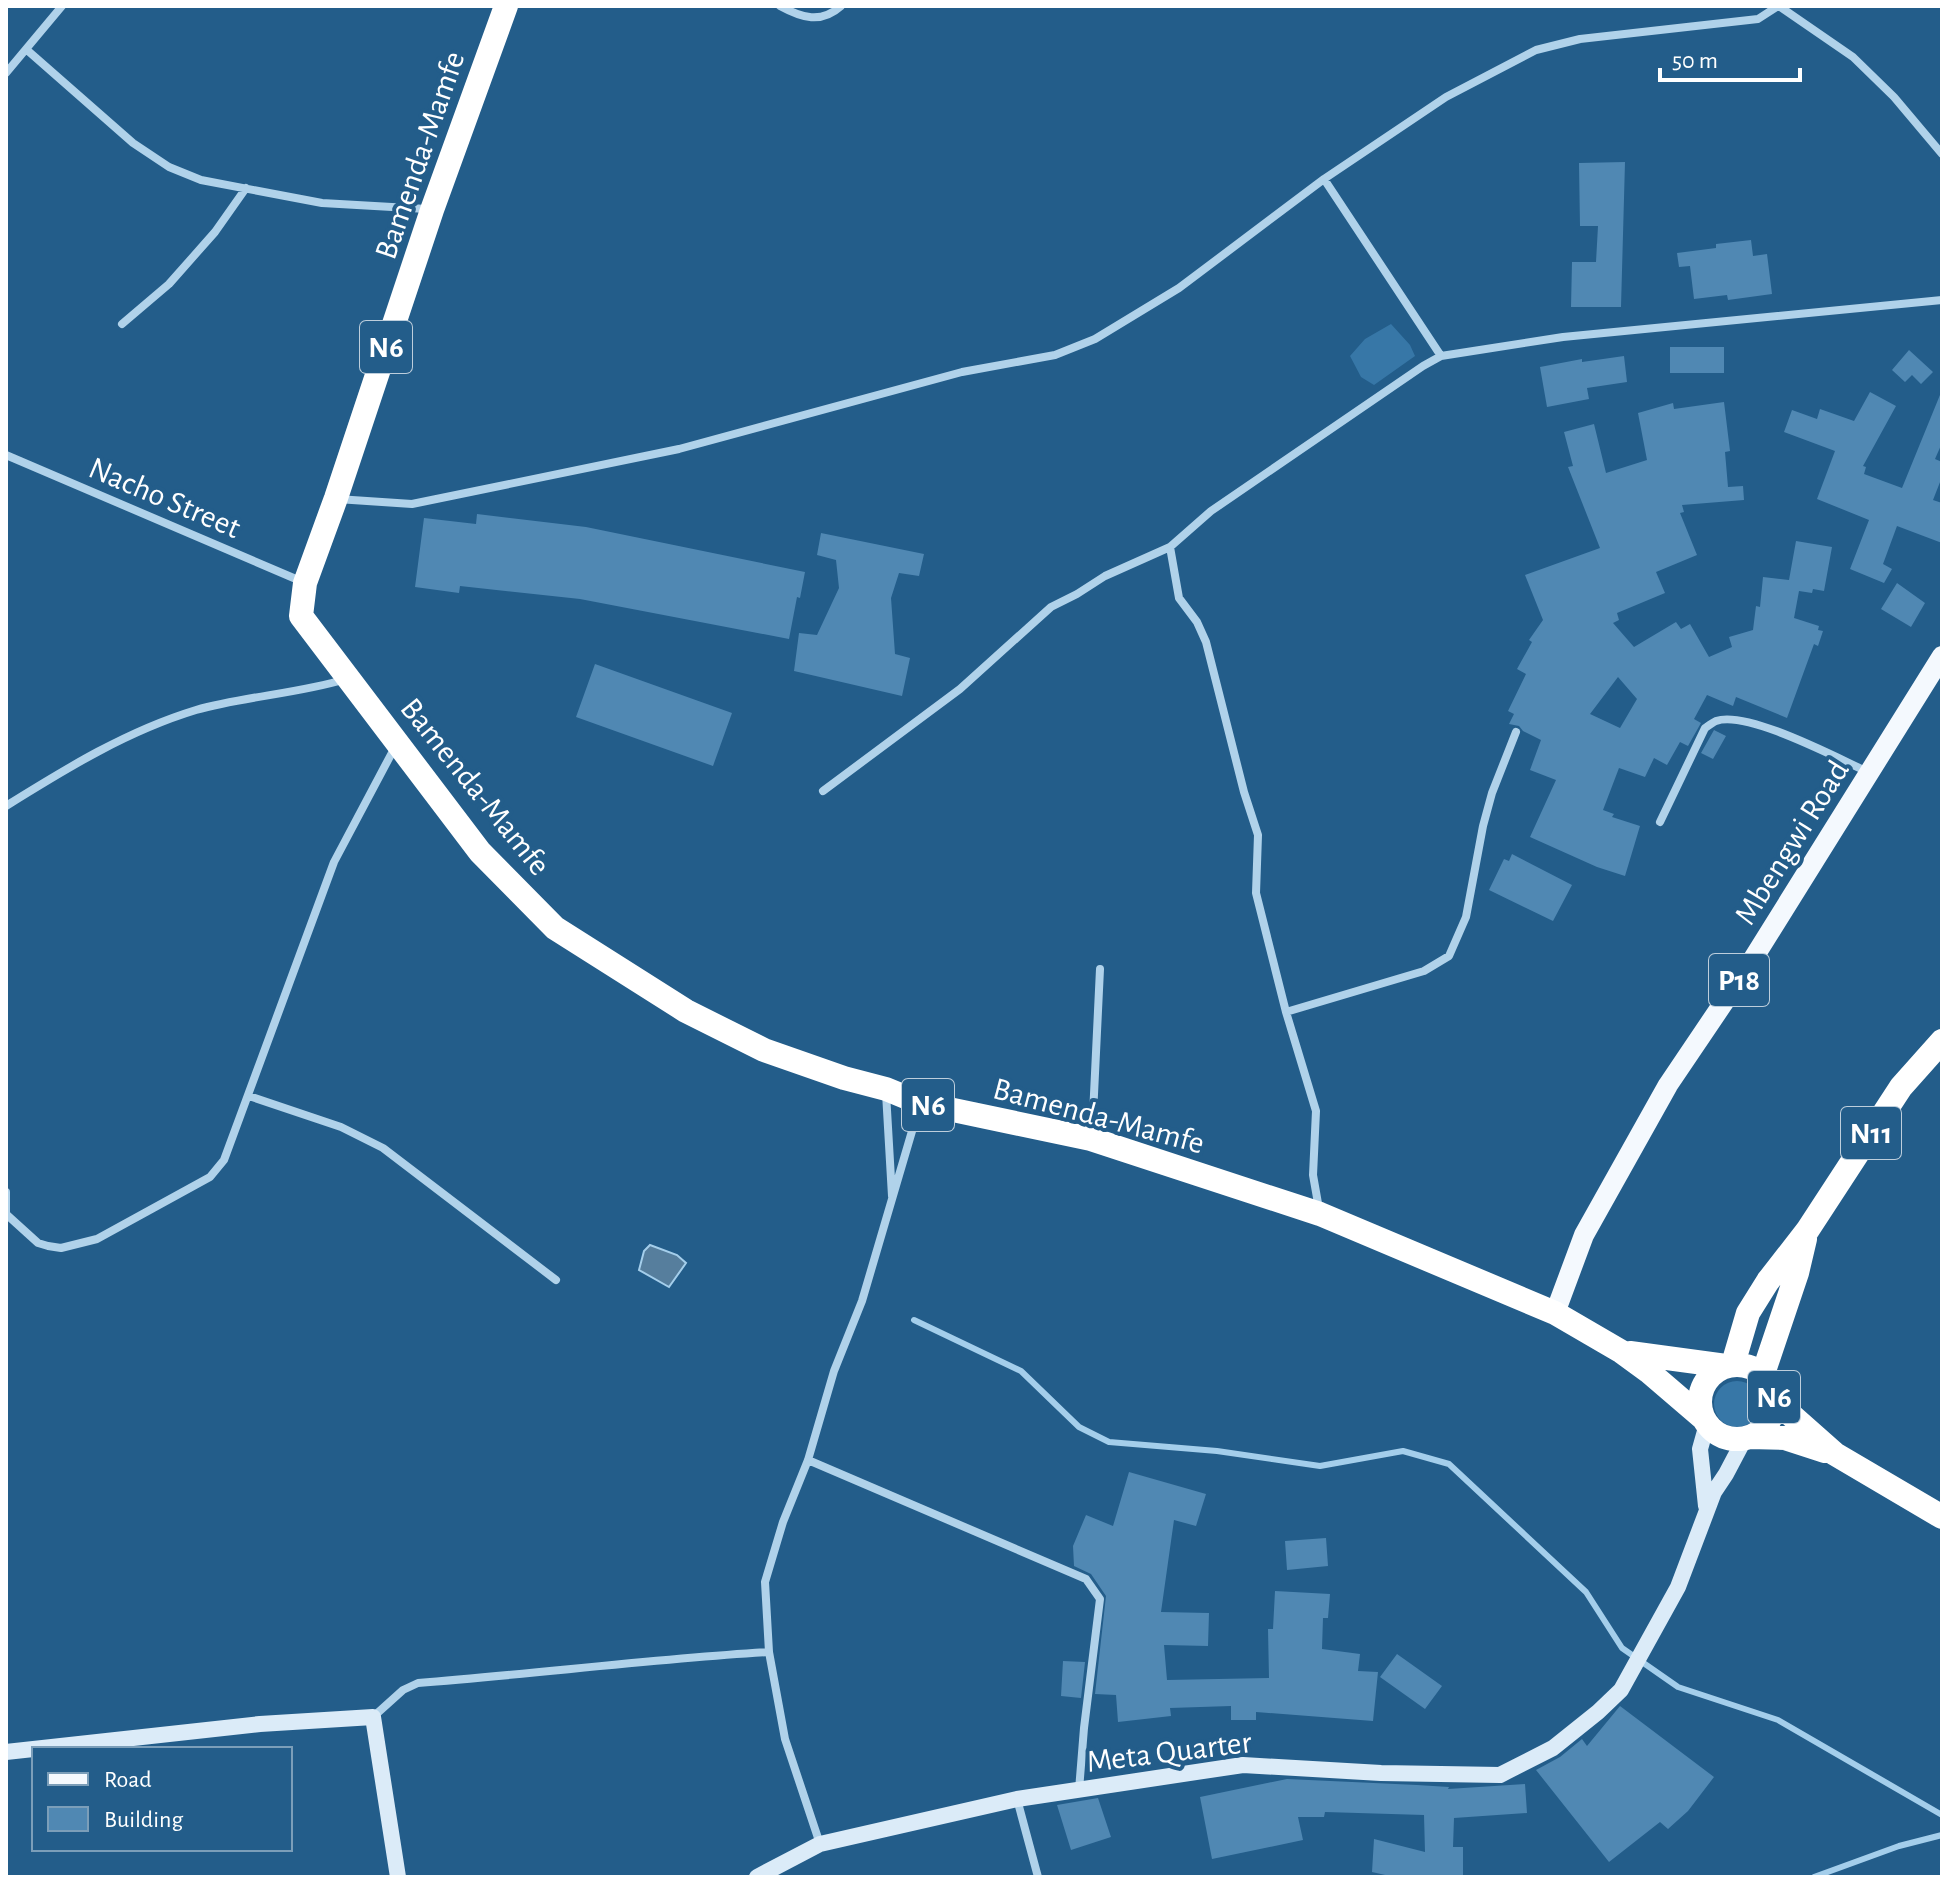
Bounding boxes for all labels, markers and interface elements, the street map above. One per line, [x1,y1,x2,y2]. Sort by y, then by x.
scale bar [1660,32,1800,82]
street label: Bamenda-Mamfe [369,47,470,263]
text: 50 m [1672,49,1718,73]
road number: N6 [360,321,412,373]
street label: Nacho Street [84,452,245,544]
street label: Bamenda-Mamfe [394,692,556,881]
street label: Mbengwi Road [1729,755,1855,930]
road number: P18 [1709,954,1769,1006]
street label: Bamenda-Mamfe [990,1072,1208,1160]
road number: N6 [902,1079,954,1131]
road number: N11 [1841,1107,1901,1159]
road number: N6 [1748,1371,1800,1423]
street label: Meta Quarter [1085,1726,1254,1778]
legend [32,1747,292,1851]
text: Road [104,1768,152,1792]
text: Building [104,1808,183,1832]

